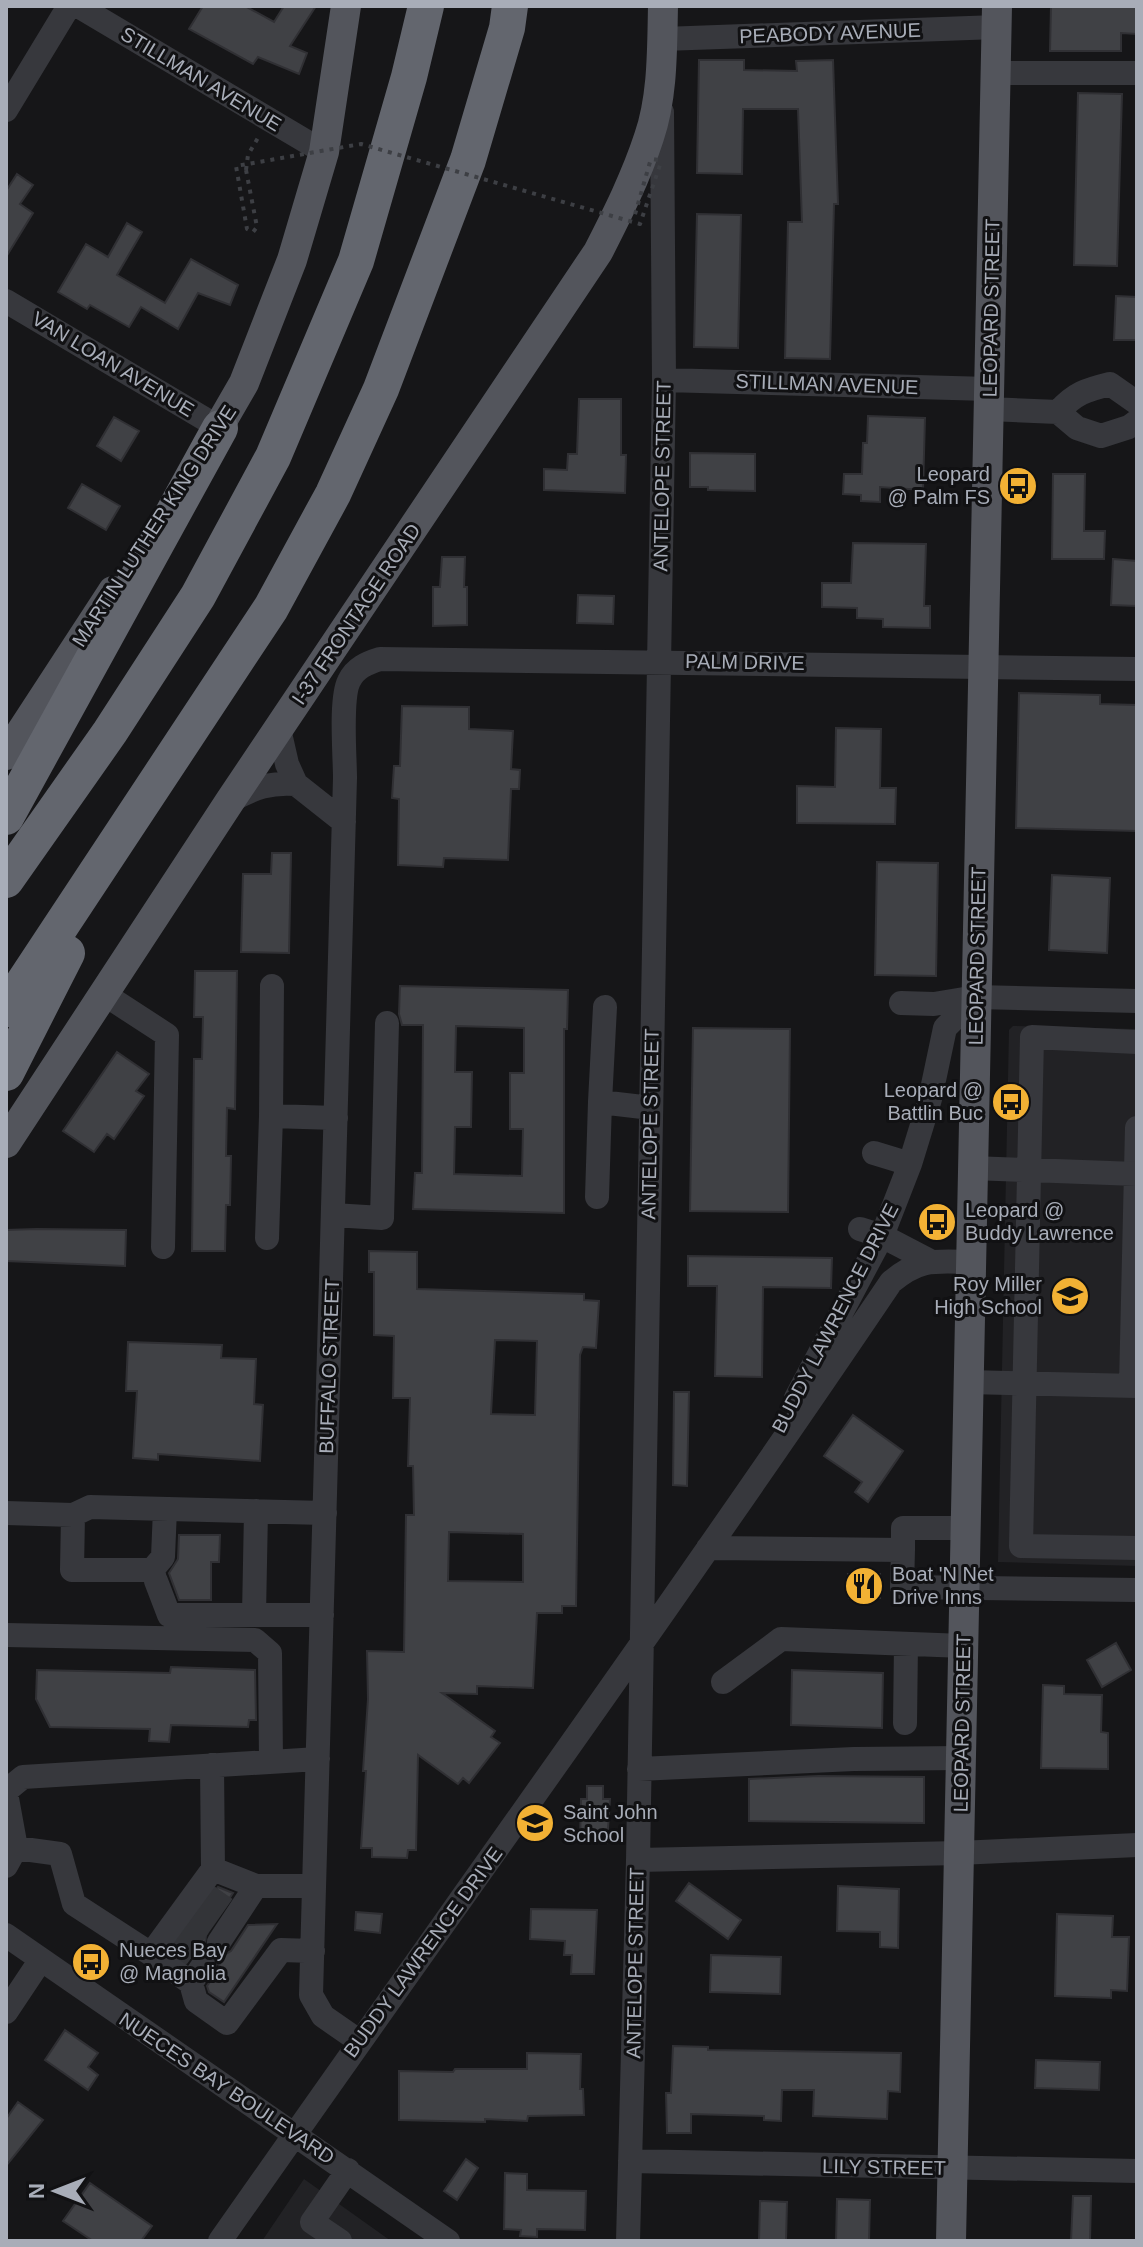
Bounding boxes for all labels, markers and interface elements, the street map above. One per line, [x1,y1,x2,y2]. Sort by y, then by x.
street label: PEABODY AVENUE [739,19,921,47]
street label: STILLMAN AVENUE [117,22,285,136]
street label: LEOPARD STREET [978,219,1004,397]
street label: VAN LOAN AVENUE [28,307,198,421]
street label: STILLMAN AVENUE [735,370,919,398]
street label: ANTELOPE STREET [649,380,675,572]
street label: MARTIN LUTHER KING DRIVE [68,401,240,651]
place label: Leopard @ Palm FS [887,463,990,508]
bus stop icon: Leopard @ Palm FS [997,465,1039,507]
street label: I-37 FRONTAGE ROAD [287,520,425,708]
street label: PALM DRIVE [685,650,805,674]
street label: LEOPARD STREET [964,867,990,1045]
street label: ANTELOPE STREET [637,1028,663,1220]
place label: Leopard @ Battlin Buc [884,1079,983,1124]
bus stop icon: Leopard @ Battlin Buc [990,1081,1032,1123]
place label: Leopard @ Buddy Lawrence [965,1199,1114,1244]
street label: BUDDY LAWRENCE DRIVE [767,1200,903,1436]
bus stop icon: Leopard @ Buddy Lawrence [916,1201,958,1243]
place label: Roy Miller High School [934,1273,1042,1318]
school or university icon: Roy Miller High School [1049,1275,1091,1317]
street label: BUFFALO STREET [315,1278,343,1454]
place label: Boat 'N Net Drive Inns [892,1563,994,1608]
restaurant icon: Boat 'N Net Drive Inns [843,1565,885,1607]
street label: LEOPARD STREET [949,1634,975,1812]
place label: Saint John School [563,1801,658,1846]
school or university icon: Saint John School [514,1802,556,1844]
street label: BUDDY LAWRENCE DRIVE [339,1843,507,2061]
street label: ANTELOPE STREET [622,1867,648,2059]
place label: Nueces Bay @ Magnolia [119,1939,227,1984]
bus stop icon: Nueces Bay @ Magnolia [70,1941,112,1983]
street label: NUECES BAY BOULEVARD [115,2008,339,2168]
north arrow [16,2151,96,2231]
street label: LILY STREET [822,2155,946,2179]
text: N [24,2183,49,2199]

